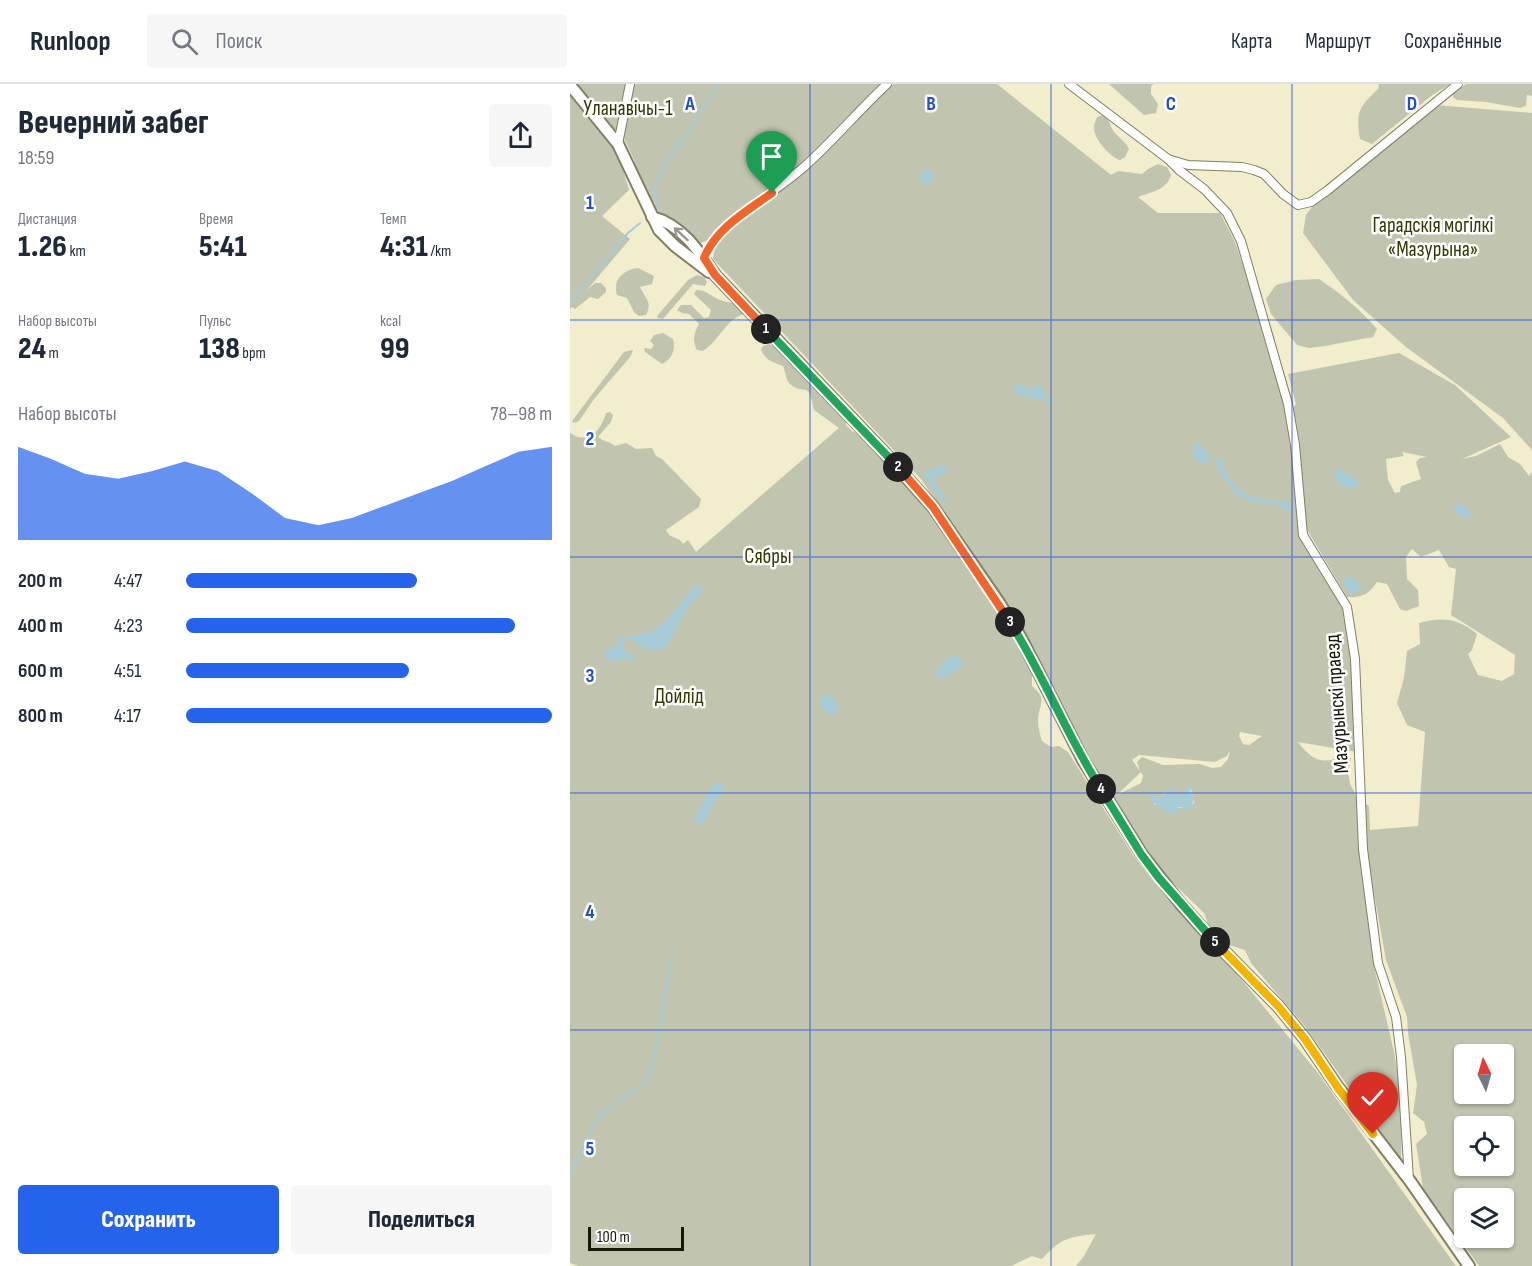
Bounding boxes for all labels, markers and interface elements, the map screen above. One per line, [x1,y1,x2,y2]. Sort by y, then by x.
search box [147,14,567,68]
text: Runloop [30,25,111,58]
icon: search [168,25,201,58]
text: Поиск [216,28,262,55]
text: Карта [1231,29,1272,54]
text: Маршрут [1305,29,1371,54]
text: Сохранённые [1404,29,1502,54]
text: A [684,92,695,116]
text: B [926,92,936,116]
text: C [1166,92,1176,116]
text: D [1407,92,1417,116]
park label: Уланавічы-1 [583,96,673,121]
text: Вечерний забег [18,103,209,143]
button: share [489,104,552,167]
pin [746,131,797,193]
icon: arrive [755,140,788,173]
text: 18:59 [18,146,54,170]
text: 1 [586,191,594,215]
text: Дистанция [18,210,77,229]
text: Время [199,210,233,229]
text: Темп [380,210,406,229]
park label: Гарадскія могілкі «Мазурына» [1373,213,1493,262]
one-way arrow [674,227,689,241]
text: 1.26 [18,229,67,265]
text: 5:41 [199,229,247,265]
text: 4:31 [380,229,428,265]
text: km [67,242,86,261]
text: /km [428,242,451,261]
text: Набор высоты [18,312,97,331]
text: Пульс [199,312,232,331]
text: kcal [380,312,401,331]
pin: 1 [751,314,781,344]
text: 1 [763,319,769,338]
text: 24 [18,331,46,367]
text: 138 [199,331,240,367]
text: 99 [380,331,409,367]
text: m [46,344,59,363]
text: bpm [240,344,266,363]
text: Набор высоты [18,402,117,426]
text: 78–98 m [491,402,552,426]
text: 2 [586,427,594,451]
pin: 2 [883,452,913,482]
text: 2 [894,457,902,476]
park label: Сябры [744,544,792,569]
text: 200 m [18,569,62,593]
text: 4:47 [114,569,142,593]
pin: 3 [995,607,1025,637]
text: 3 [1006,612,1014,631]
text: 400 m [18,614,63,638]
text: 4:23 [114,614,143,638]
street label: Мазурынскі праезд [1320,633,1354,774]
text: 600 m [18,659,63,683]
text: 4:51 [114,659,141,683]
text: 3 [586,664,595,688]
park label: Дойлід [655,684,704,709]
text: 800 m [18,704,63,728]
text: 4:17 [114,704,141,728]
pin: 4 [1086,774,1116,804]
text: 4 [1097,779,1105,798]
text: 4 [585,900,595,924]
pin: 5 [1200,927,1230,957]
text: 5 [1211,932,1219,951]
north arrow [1454,1044,1514,1104]
map controls [1454,1044,1514,1248]
pin [1347,1072,1398,1134]
icon: check [1356,1081,1389,1114]
button: locate [1454,1116,1514,1176]
text: 5 [586,1137,595,1161]
button: Сохранить [18,1185,279,1254]
button: Поделиться [291,1185,552,1254]
button: layers [1454,1188,1514,1248]
scale bar [588,1224,684,1252]
text: 100 m [597,1228,630,1247]

